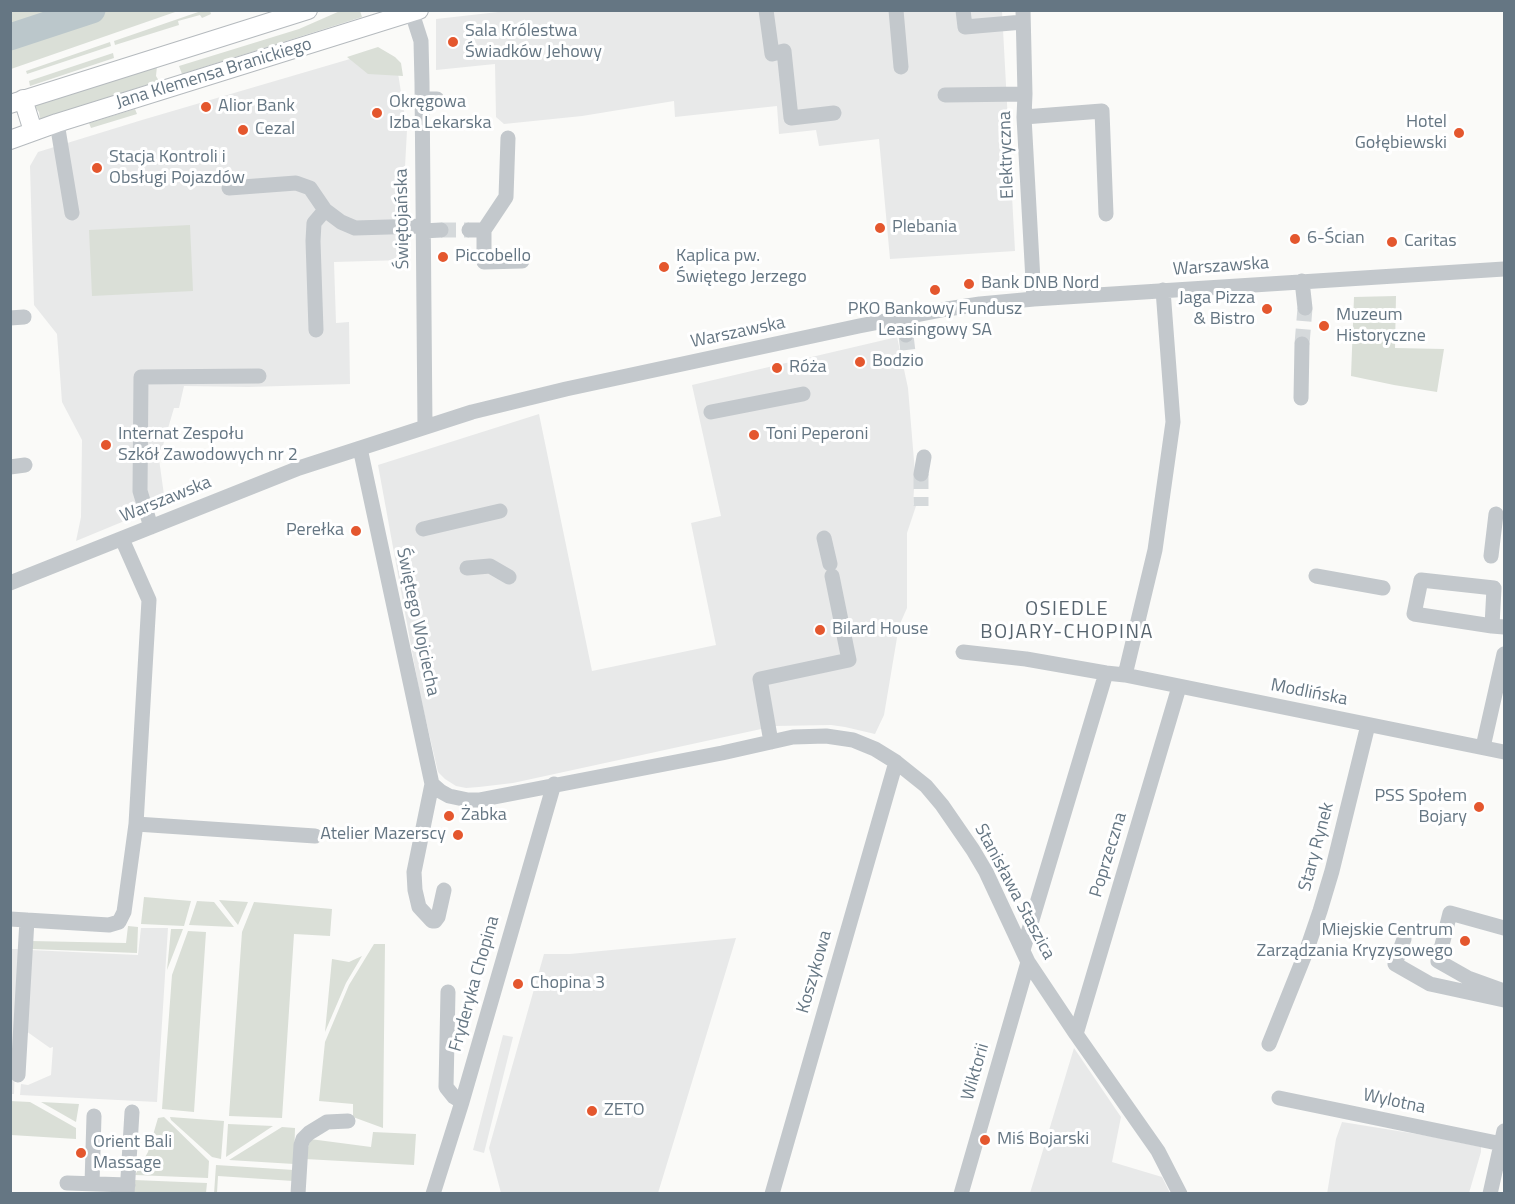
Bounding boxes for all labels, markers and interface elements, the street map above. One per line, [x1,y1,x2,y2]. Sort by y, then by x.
place label: Sala Królestwa Świadków Jehowy [465,21,602,63]
street label: Jana Klemensa Branickiego [113,34,315,114]
marker: Sala Królestwa Świadków Jehowy [446,35,460,49]
place label: Okręgowa Izba Lekarska [389,92,491,134]
place label: Alior Bank [218,96,295,118]
marker: Alior Bank [199,100,213,114]
marker: Okręgowa Izba Lekarska [370,106,384,120]
street label: Elektryczna [995,111,1019,199]
place label: Hotel Gołębiewski [1355,112,1447,154]
place label: Cezal [255,119,295,141]
marker: Cezal [236,123,250,137]
marker: Hotel Gołębiewski [1452,126,1466,140]
place label: Stacja Kontroli i Obsługi Pojazdów [109,147,245,190]
marker: Stacja Kontroli i Obsługi Pojazdów [90,161,104,175]
street label: Świętojańska [391,168,415,270]
place label: Plebania [892,217,957,239]
marker: Plebania [873,221,887,235]
place label: 6-Ścian [1307,228,1365,250]
place label: Caritas [1404,231,1457,253]
marker: 6-Ścian [1288,232,1302,246]
marker: Caritas [1385,235,1399,249]
place label: Piccobello [455,246,531,268]
place label: Kaplica pw. Świętego Jerzego [676,246,807,288]
marker: Piccobello [436,250,450,264]
street label: Warszawska [1172,253,1270,281]
marker: Kaplica pw. Świętego Jerzego [657,260,671,274]
place label: Bank DNB Nord [981,273,1099,295]
marker: Bank DNB Nord [962,277,976,291]
marker: PKO Bankowy Fundusz Leasingowy SA [928,283,942,297]
place label: Jaga Pizza & Bistro [1179,288,1255,330]
place label: PKO Bankowy Fundusz Leasingowy SA [848,299,1022,342]
marker: Jaga Pizza & Bistro [1260,302,1274,316]
place label: Muzeum Historyczne [1336,305,1426,348]
street label: Warszawska [689,312,787,354]
marker: Muzeum Historyczne [1317,319,1331,333]
place label: Bodzio [872,351,924,373]
marker: Bodzio [853,355,867,369]
place label: Róża [789,357,827,379]
marker: Róża [770,361,784,375]
place label: Internat Zespołu Szkół Zawodowych nr 2 [118,424,298,466]
place label: Toni Peperoni [766,424,868,446]
marker: Toni Peperoni [747,428,761,442]
marker: Internat Zespołu Szkół Zawodowych nr 2 [99,438,113,452]
street label: Warszawska [117,472,215,528]
place label: Perełka [286,520,344,542]
marker: Perełka [349,524,363,538]
street label: Świętego Wojciecha [391,546,443,698]
district label: OSIEDLE BOJARY-CHOPINA [980,598,1154,645]
place label: Bilard House [832,619,928,641]
marker: Bilard House [813,623,827,637]
street label: Modlińska [1269,675,1349,711]
place label: PSS Społem Bojary [1374,786,1467,828]
street label: Stary Rynek [1295,800,1339,894]
marker: PSS Społem Bojary [1472,800,1486,814]
place label: Żabka [461,805,507,827]
marker: Żabka [442,809,456,823]
street label: Poprzeczna [1086,810,1132,900]
street label: Stanisława Staszica [969,821,1059,963]
place label: Atelier Mazerscy [320,824,446,846]
marker: Atelier Mazerscy [451,828,465,842]
street label: Fryderyka Chopina [445,914,505,1054]
place label: Miejskie Centrum Zarządzania Kryzysowego [1256,920,1453,962]
street label: Koszykowa [793,928,837,1016]
marker: Miejskie Centrum Zarządzania Kryzysowego [1458,934,1472,948]
place label: Chopina 3 [530,973,605,995]
marker: Chopina 3 [511,977,525,991]
street label: Wiktorii [958,1041,994,1103]
street label: Wylotna [1361,1085,1427,1119]
place label: ZETO [604,1100,645,1122]
marker: ZETO [585,1104,599,1118]
place label: Miś Bojarski [997,1129,1089,1151]
place label: Orient Bali Massage [93,1132,172,1174]
marker: Miś Bojarski [978,1133,992,1147]
marker: Orient Bali Massage [74,1146,88,1160]

